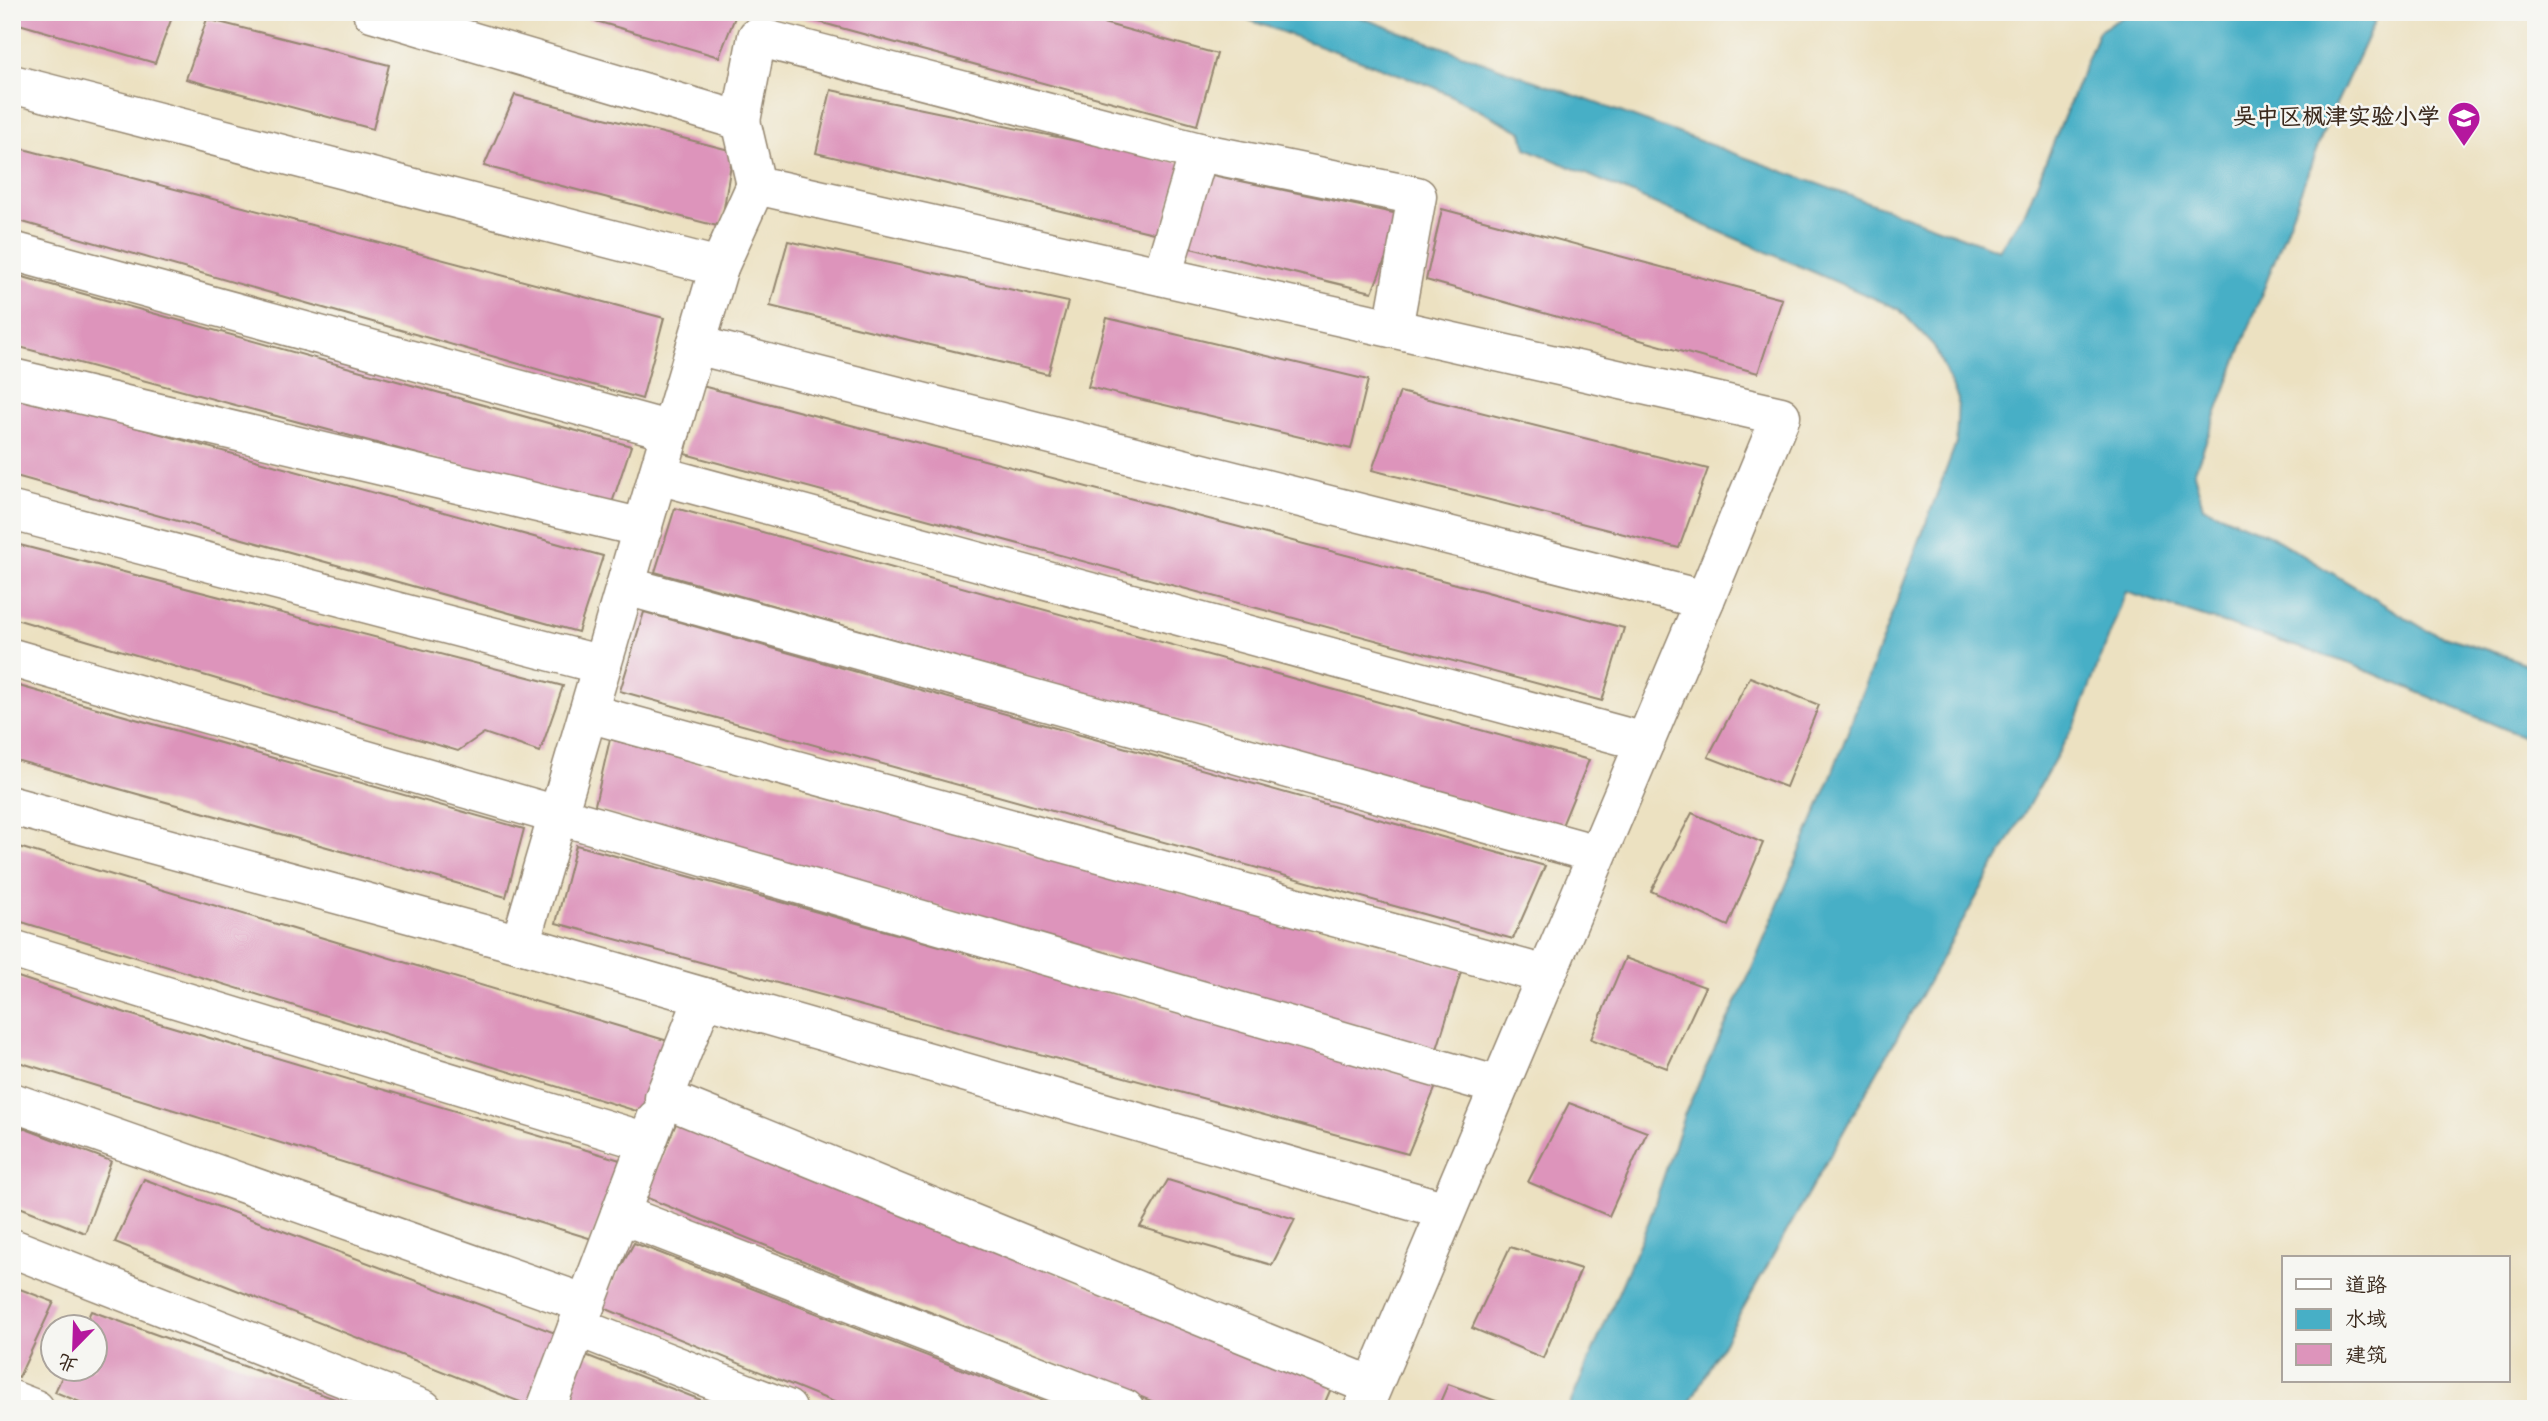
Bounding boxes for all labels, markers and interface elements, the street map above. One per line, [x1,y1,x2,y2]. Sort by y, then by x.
school or university icon: 吴中区枫津实验小学 [2445,99,2483,148]
place label: 吴中区枫津实验小学 [2233,103,2440,133]
legend [2282,1256,2510,1382]
text: 道路 [2345,1272,2387,1300]
text: 水域 [2345,1306,2387,1334]
north arrow [38,1312,108,1382]
text: 建筑 [2345,1342,2387,1370]
text: 北 [54,1347,82,1377]

